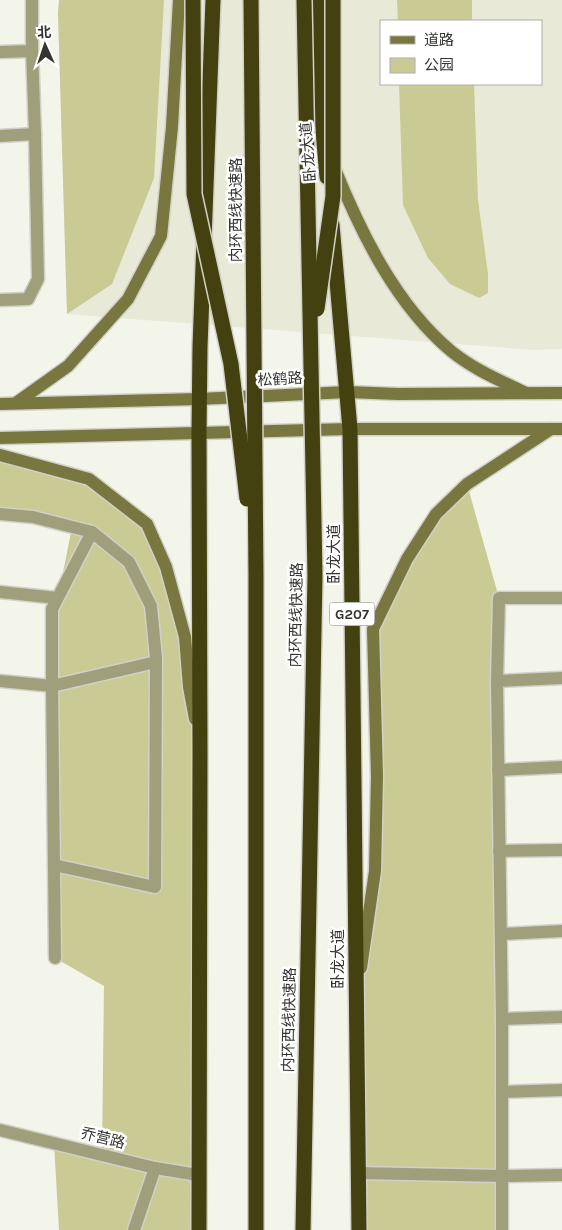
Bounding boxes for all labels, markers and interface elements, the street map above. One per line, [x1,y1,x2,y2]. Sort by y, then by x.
north arrow [20,20,70,70]
legend [380,20,542,85]
text: 北 [37,24,52,41]
text: 道路 [424,31,454,49]
text: 公园 [424,56,454,74]
street label: 卧龙大道 [296,121,320,183]
street label: 内环西线快速路 [227,157,245,263]
street label: 松鹤路 [257,369,303,389]
street label: 卧龙大道 [325,524,343,584]
street label: 内环西线快速路 [286,562,306,668]
road number: G207 [330,602,374,626]
street label: 卧龙大道 [329,929,347,989]
street label: 内环西线快速路 [279,967,299,1073]
street label: 乔营路 [79,1124,127,1152]

